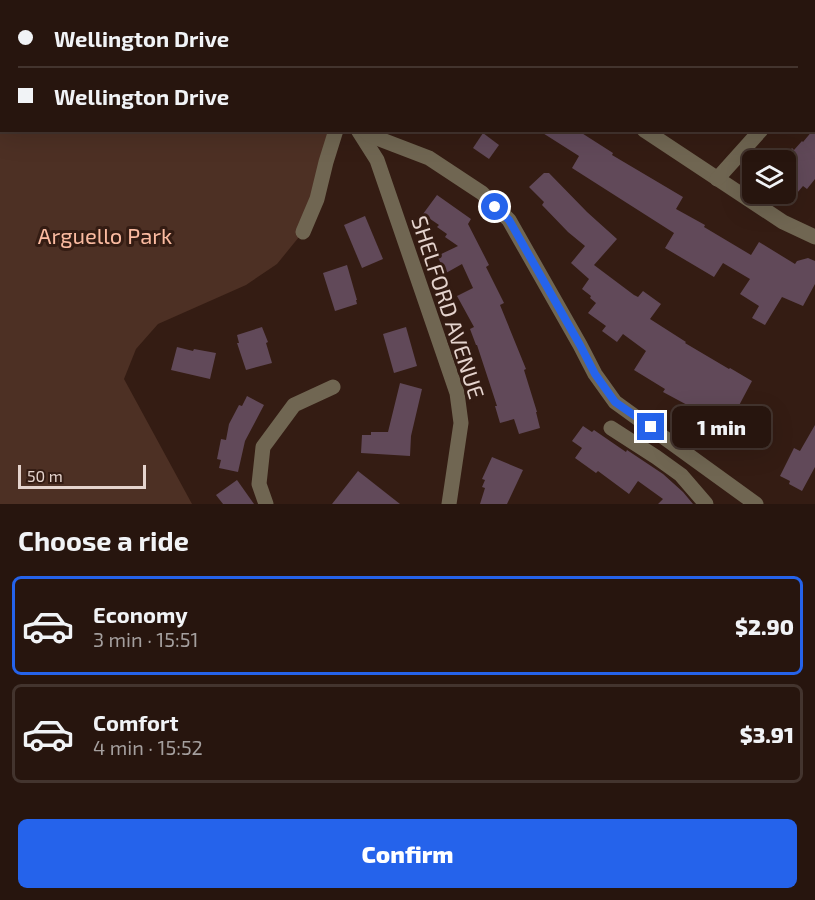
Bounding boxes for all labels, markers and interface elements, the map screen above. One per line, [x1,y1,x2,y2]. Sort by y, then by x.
text: Wellington Drive [54,25,229,51]
text: Wellington Drive [54,83,229,109]
map controls [742,150,796,204]
button: layers [742,150,796,204]
route start [481,193,508,220]
street label: SHELFORD AVENUE [407,212,491,402]
park label: Arguello Park [38,222,172,248]
callout: 1 min [672,406,771,448]
route end [637,413,664,440]
text: 1 min [697,415,746,439]
scale bar [18,462,146,490]
text: 50 m [27,466,63,485]
text: Choose a ride [18,524,189,556]
icon: car [21,599,75,653]
text: Economy [93,601,188,627]
text: $2.90 [735,613,794,639]
text: 3 min · 15:51 [93,627,198,651]
icon: car [21,707,75,761]
text: Comfort [93,709,178,735]
text: $3.91 [740,721,794,747]
text: 4 min · 15:52 [93,735,203,759]
button: Confirm [18,819,797,888]

